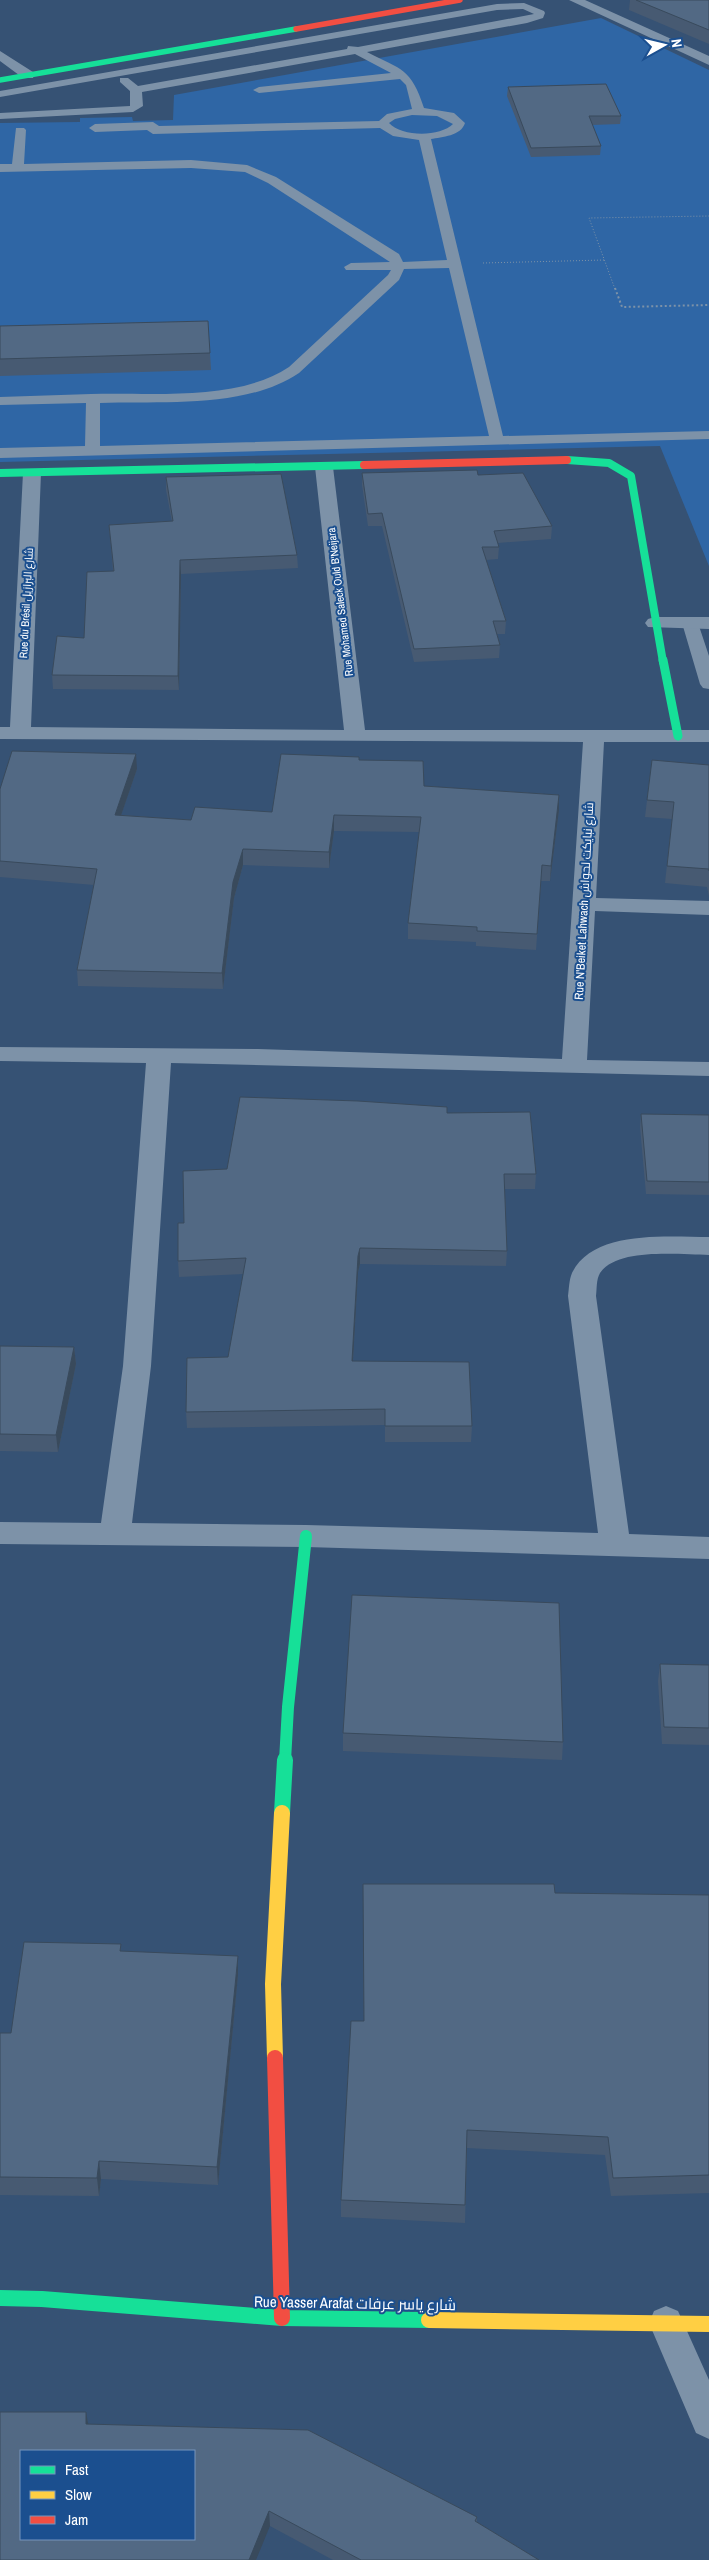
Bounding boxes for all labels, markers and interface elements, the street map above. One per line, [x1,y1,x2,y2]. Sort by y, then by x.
north arrow [639,20,689,70]
text: N [667,38,686,49]
street label: Rue Mohamed Saleck Ould B'Neijara [324,527,356,677]
street label: Rue du Brésil شارع البرازيل [16,547,37,659]
street label: Rue N'Beiket Lahwach شارع نبايكت لحواش [571,802,597,1000]
street label: Rue Yasser Arafat شارع ياسر عرفات [254,2291,456,2316]
legend [20,2450,195,2540]
text: Fast [65,2459,89,2480]
text: Slow [65,2484,92,2505]
text: Jam [65,2509,88,2530]

